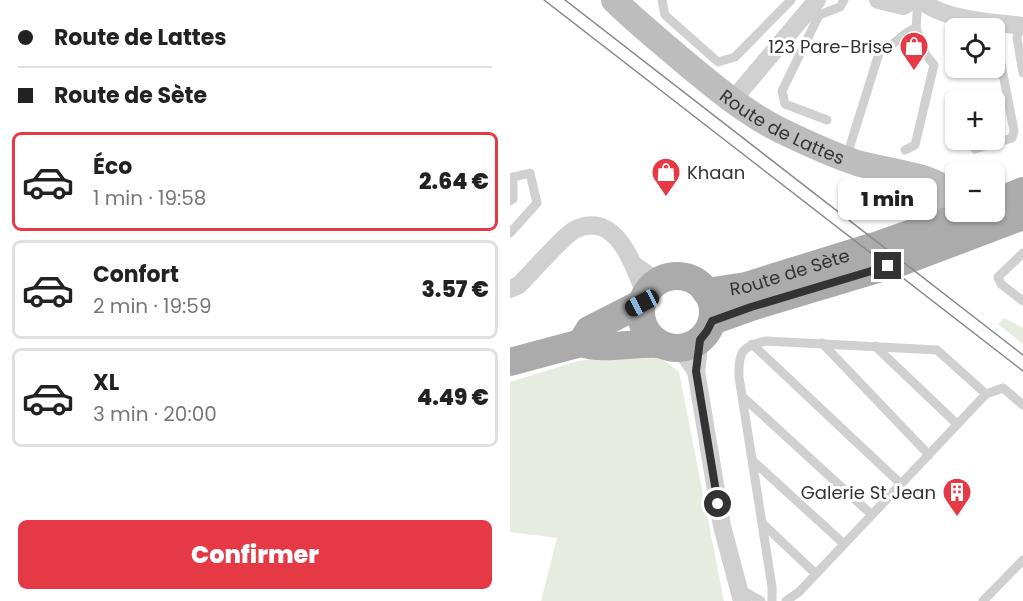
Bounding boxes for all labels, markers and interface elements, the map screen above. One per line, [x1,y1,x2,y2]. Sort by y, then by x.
map controls [945,18,1005,222]
button: locate [945,18,1005,78]
text: Route de Lattes [54,22,227,53]
shop icon: 123 Pare-Brise [898,30,930,72]
place label: 123 Pare-Brise [768,34,893,59]
text: Route de Sète [54,80,207,111]
street label: Route de Lattes [715,83,848,170]
button: + [945,90,1005,150]
text: Éco [93,151,132,182]
icon: car [21,155,75,209]
shop icon: Khaan [650,156,682,198]
place label: Khaan [687,160,745,185]
button: − [945,162,1005,222]
text: 2.64 € [419,166,489,197]
callout: 1 min [838,179,938,221]
text: 1 min · 19:58 [93,184,206,212]
text: 1 min [861,185,914,213]
street label: Route de Sète [728,242,853,301]
route end [874,252,901,279]
text: Confort [93,259,179,290]
icon: car [21,263,75,317]
text: 3.57 € [421,274,489,305]
car [622,287,662,319]
text: 2 min · 19:59 [93,292,212,320]
text: XL [93,367,119,398]
icon: car [21,371,75,425]
text: 4.49 € [417,382,489,413]
text: 3 min · 20:00 [93,400,217,428]
building icon: Galerie St Jean [941,476,973,518]
place label: Galerie St Jean [801,480,936,505]
route start [704,490,731,517]
button: Confirmer [18,520,492,589]

